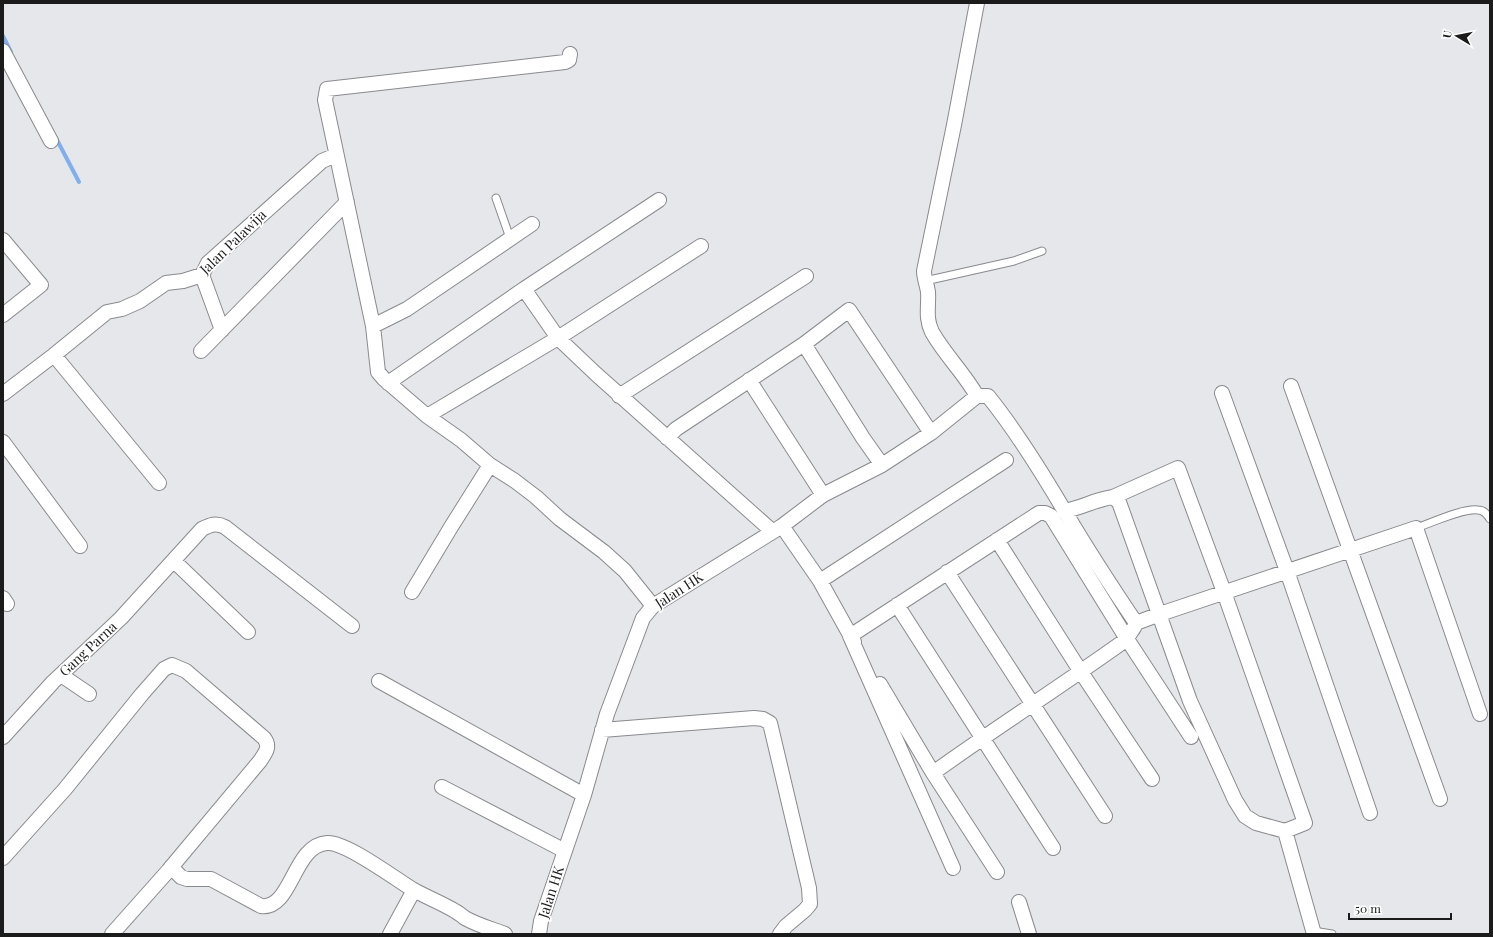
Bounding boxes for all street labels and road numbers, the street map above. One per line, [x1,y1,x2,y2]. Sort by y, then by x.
street label: Jalan Palawija [195,205,270,279]
street label: Jalan HK [650,567,707,613]
street label: Gang Parna [55,617,121,680]
street label: Jalan HK [533,863,568,921]

